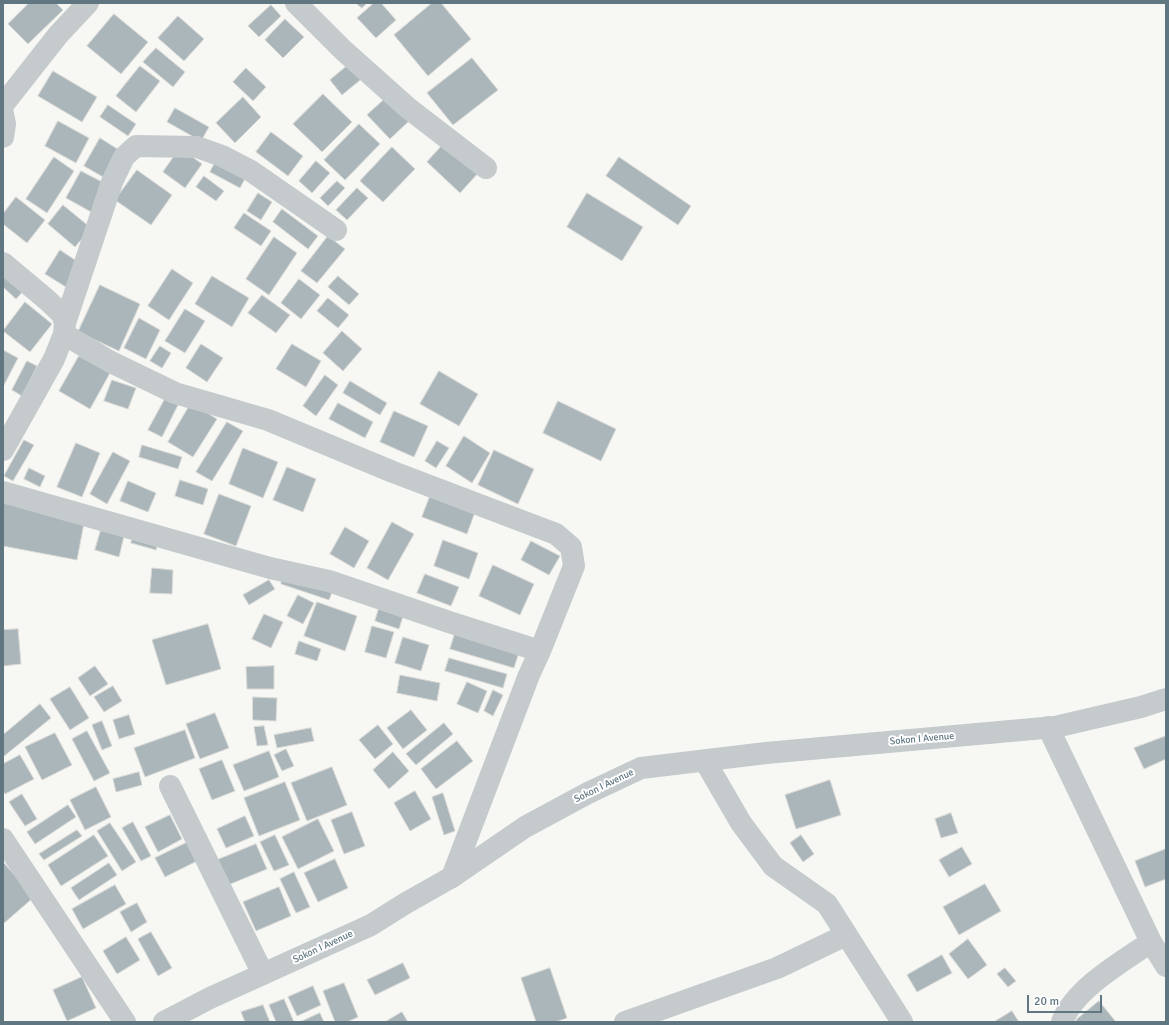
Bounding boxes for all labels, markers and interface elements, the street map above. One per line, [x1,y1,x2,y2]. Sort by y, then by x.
street label: Sokon I Avenue [889,730,955,748]
street label: Sokon I Avenue [572,766,636,806]
street label: Sokon I Avenue [291,928,355,966]
scale bar [1029,987,1104,1013]
text: 20 m [1034,994,1059,1009]

